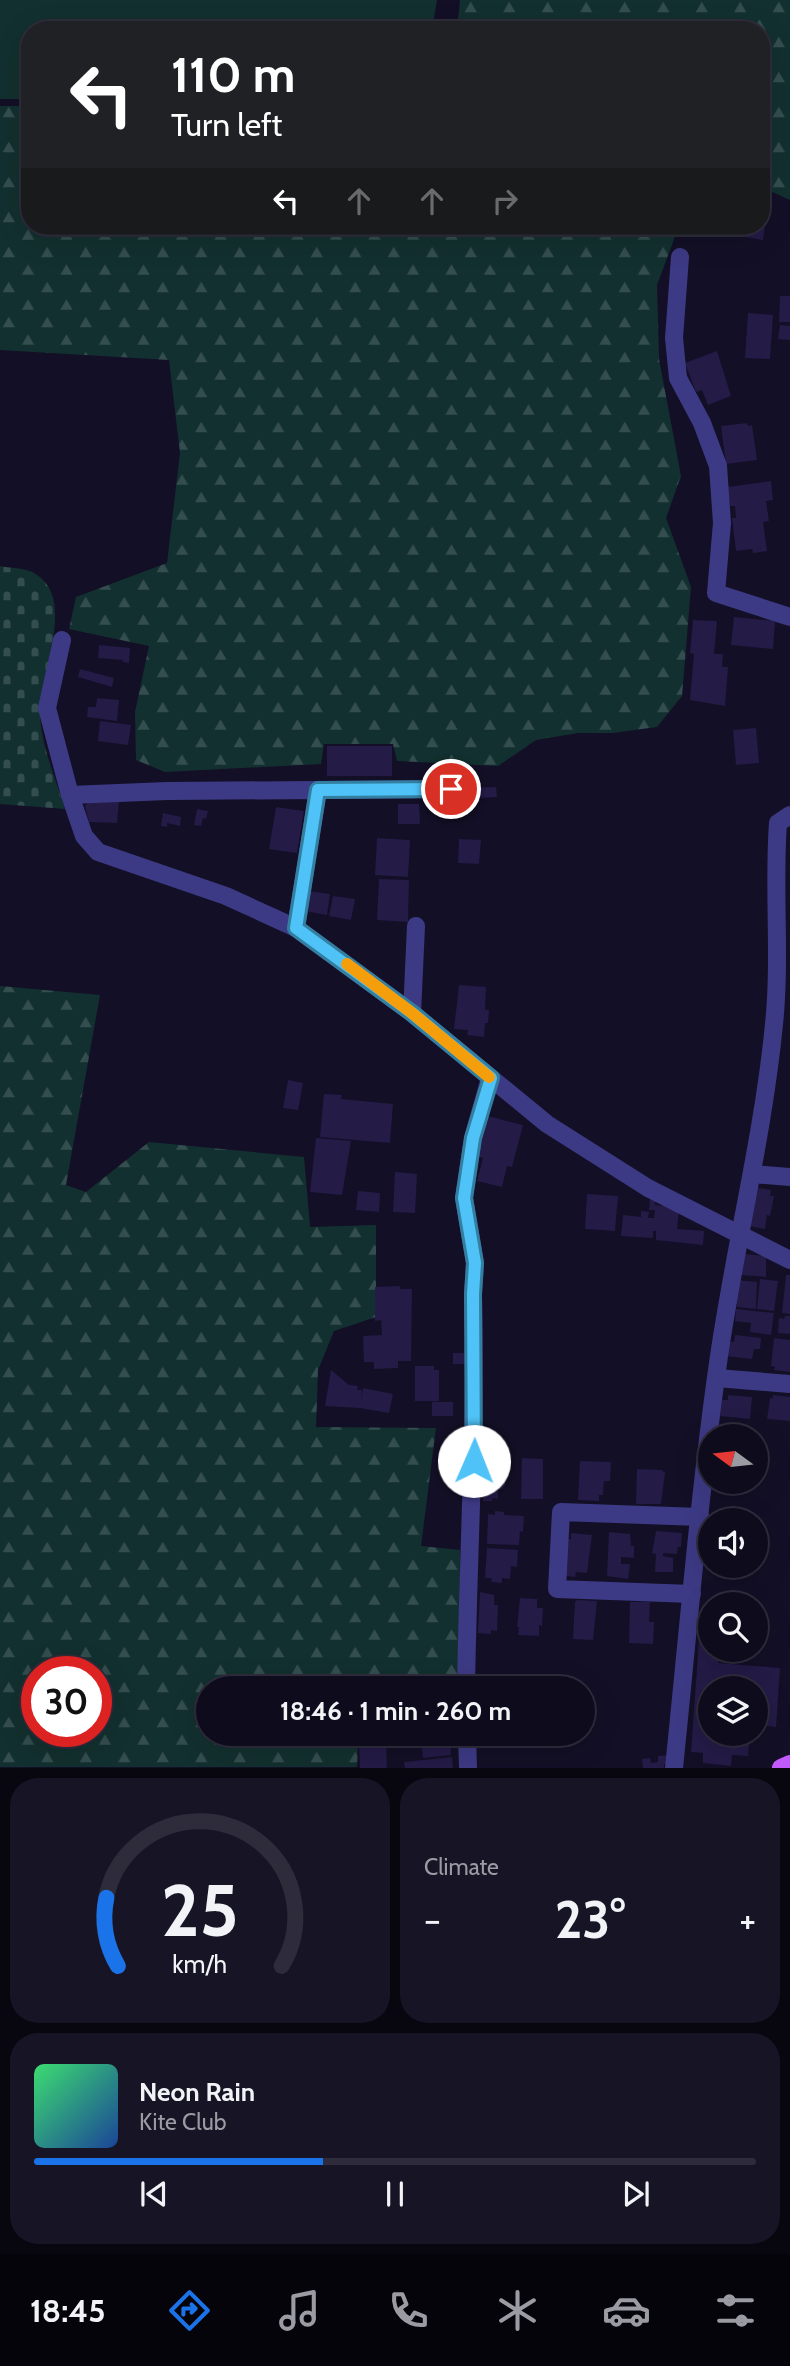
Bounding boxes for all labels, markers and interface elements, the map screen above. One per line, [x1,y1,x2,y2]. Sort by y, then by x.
text: 110 m [171,45,295,104]
icon: left [56,49,147,140]
text: Turn left [171,105,282,144]
icon: left [267,182,305,220]
icon: ahead [340,182,378,220]
icon: ahead [413,182,451,220]
icon: right [486,182,524,220]
pin [421,759,481,819]
icon: arrive [432,770,470,808]
position arrow [437,1424,511,1498]
north arrow [698,1424,768,1494]
map controls [698,1424,768,1746]
button: sound [698,1508,768,1578]
button: search [698,1592,768,1662]
speed limit sign: 30 [21,1656,112,1747]
button: layers [698,1676,768,1746]
text: 18:46 · 1 min · 260 m [280,1695,511,1727]
text: Climate [424,1853,499,1881]
text: 25 [161,1867,239,1955]
text: 23° [555,1888,625,1951]
text: − [424,1896,441,1943]
text: + [739,1896,756,1943]
text: km/h [173,1949,227,1979]
text: Neon Rain [139,2076,255,2108]
text: Kite Club [139,2108,226,2136]
icon: previous [135,2175,173,2213]
icon: pause [376,2175,414,2213]
icon: next [617,2175,655,2213]
icon: directions [165,2286,214,2335]
icon: music [275,2286,324,2335]
icon: phone [384,2286,433,2335]
icon: climate [493,2286,542,2335]
icon: car [602,2286,651,2335]
icon: filters [711,2286,760,2335]
text: 18:45 [30,2291,105,2330]

